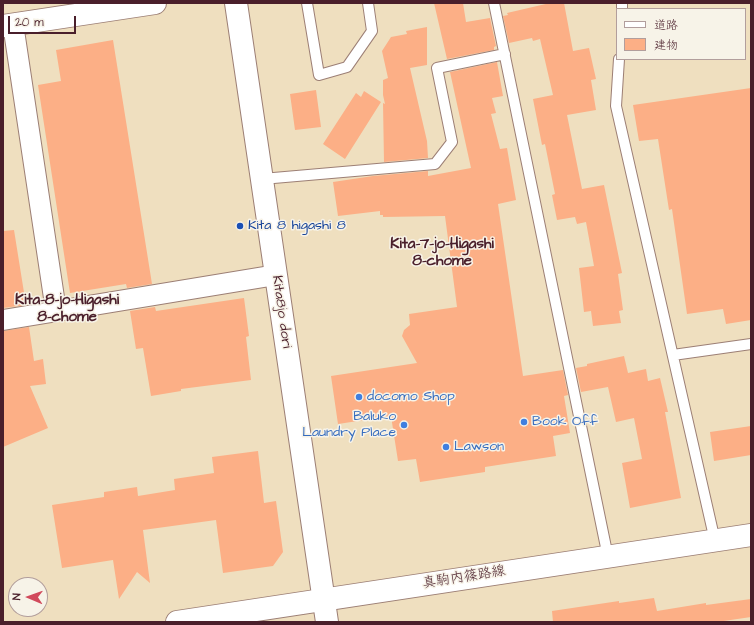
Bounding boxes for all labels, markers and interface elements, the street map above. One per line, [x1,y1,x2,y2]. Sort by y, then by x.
scale bar [10,8,78,34]
legend [616,8,746,60]
text: 20 m [15,14,44,31]
text: 道路 [654,17,678,34]
text: 建物 [654,37,678,54]
place label: Kita 8 higashi 8 [248,218,346,234]
marker: Kita 8 higashi 8 [235,221,245,231]
district label: Kita-7-jo-Higashi 8-chome [390,236,494,271]
street label: Kita8jo dori [268,275,294,349]
district label: Kita-8-jo-Higashi 8-chome [15,292,119,327]
place label: docomo Shop [367,389,455,405]
marker: docomo Shop [354,392,364,402]
place label: Baluko Laundry Place [302,409,396,442]
place label: Book Off [532,414,598,430]
marker: Book Off [519,417,529,427]
marker: Baluko Laundry Place [399,420,409,430]
place label: Lawson [454,439,504,455]
marker: Lawson [441,442,451,452]
street label: 真駒内篠路線 [421,563,507,593]
north arrow [8,577,48,617]
text: N [9,593,24,600]

